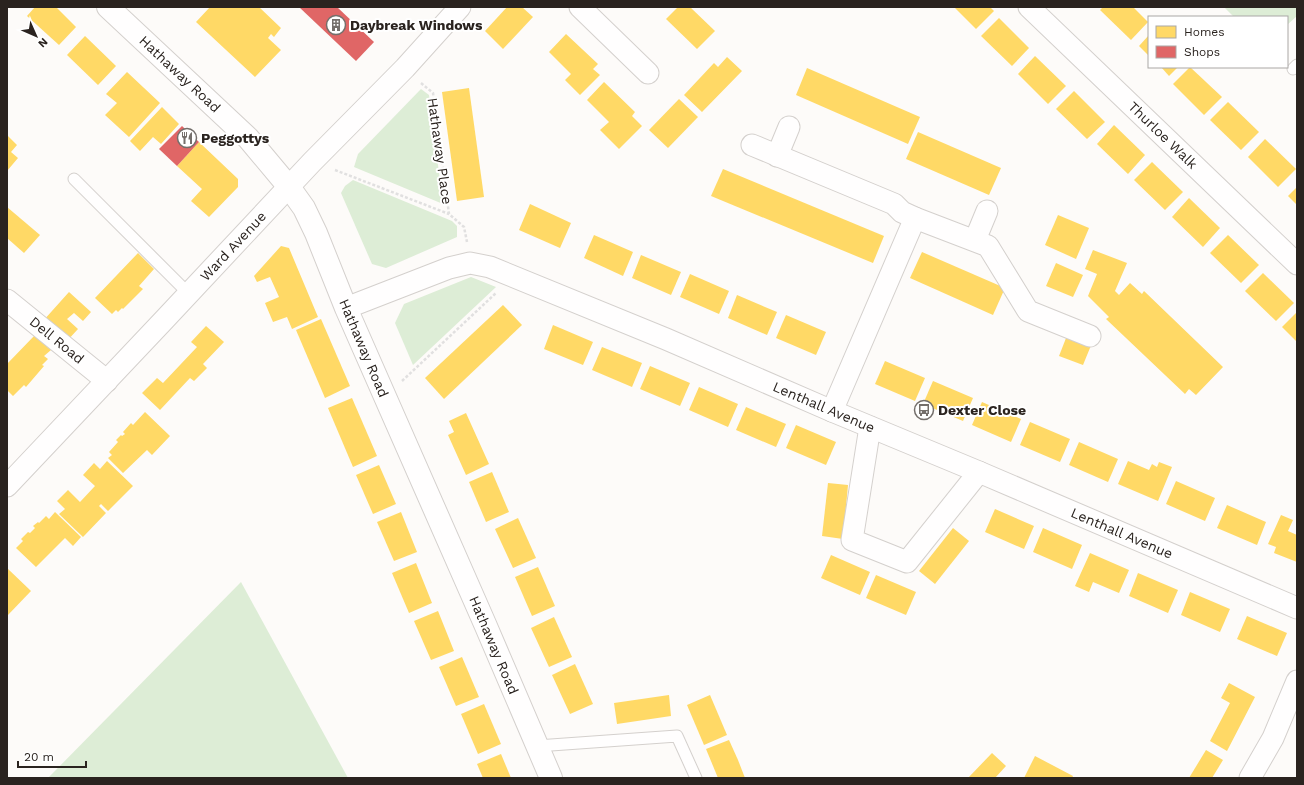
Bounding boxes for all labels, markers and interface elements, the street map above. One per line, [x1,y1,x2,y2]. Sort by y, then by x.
building icon: Daybreak Windows [325,14,347,36]
north arrow [16,16,56,56]
legend [1148,16,1288,68]
place label: Daybreak Windows [350,17,483,33]
text: Homes [1184,25,1225,39]
street label: Hathaway Road [136,32,224,116]
text: N [35,35,50,50]
text: Shops [1184,45,1220,59]
street label: Hathaway Place [425,97,455,205]
street label: Thurloe Walk [1125,98,1201,172]
restaurant icon: Peggottys [176,127,198,149]
place label: Peggottys [201,130,270,146]
street label: Ward Avenue [197,208,269,284]
street label: Hathaway Road [336,297,392,399]
street label: Dell Road [27,313,87,367]
street label: Lenthall Avenue [771,378,877,436]
bus stop icon: Dexter Close [913,399,935,421]
place label: Dexter Close [938,402,1026,418]
street label: Lenthall Avenue [1069,504,1175,562]
street label: Hathaway Road [466,594,522,696]
scale bar [18,743,86,769]
text: 20 m [24,750,54,764]

